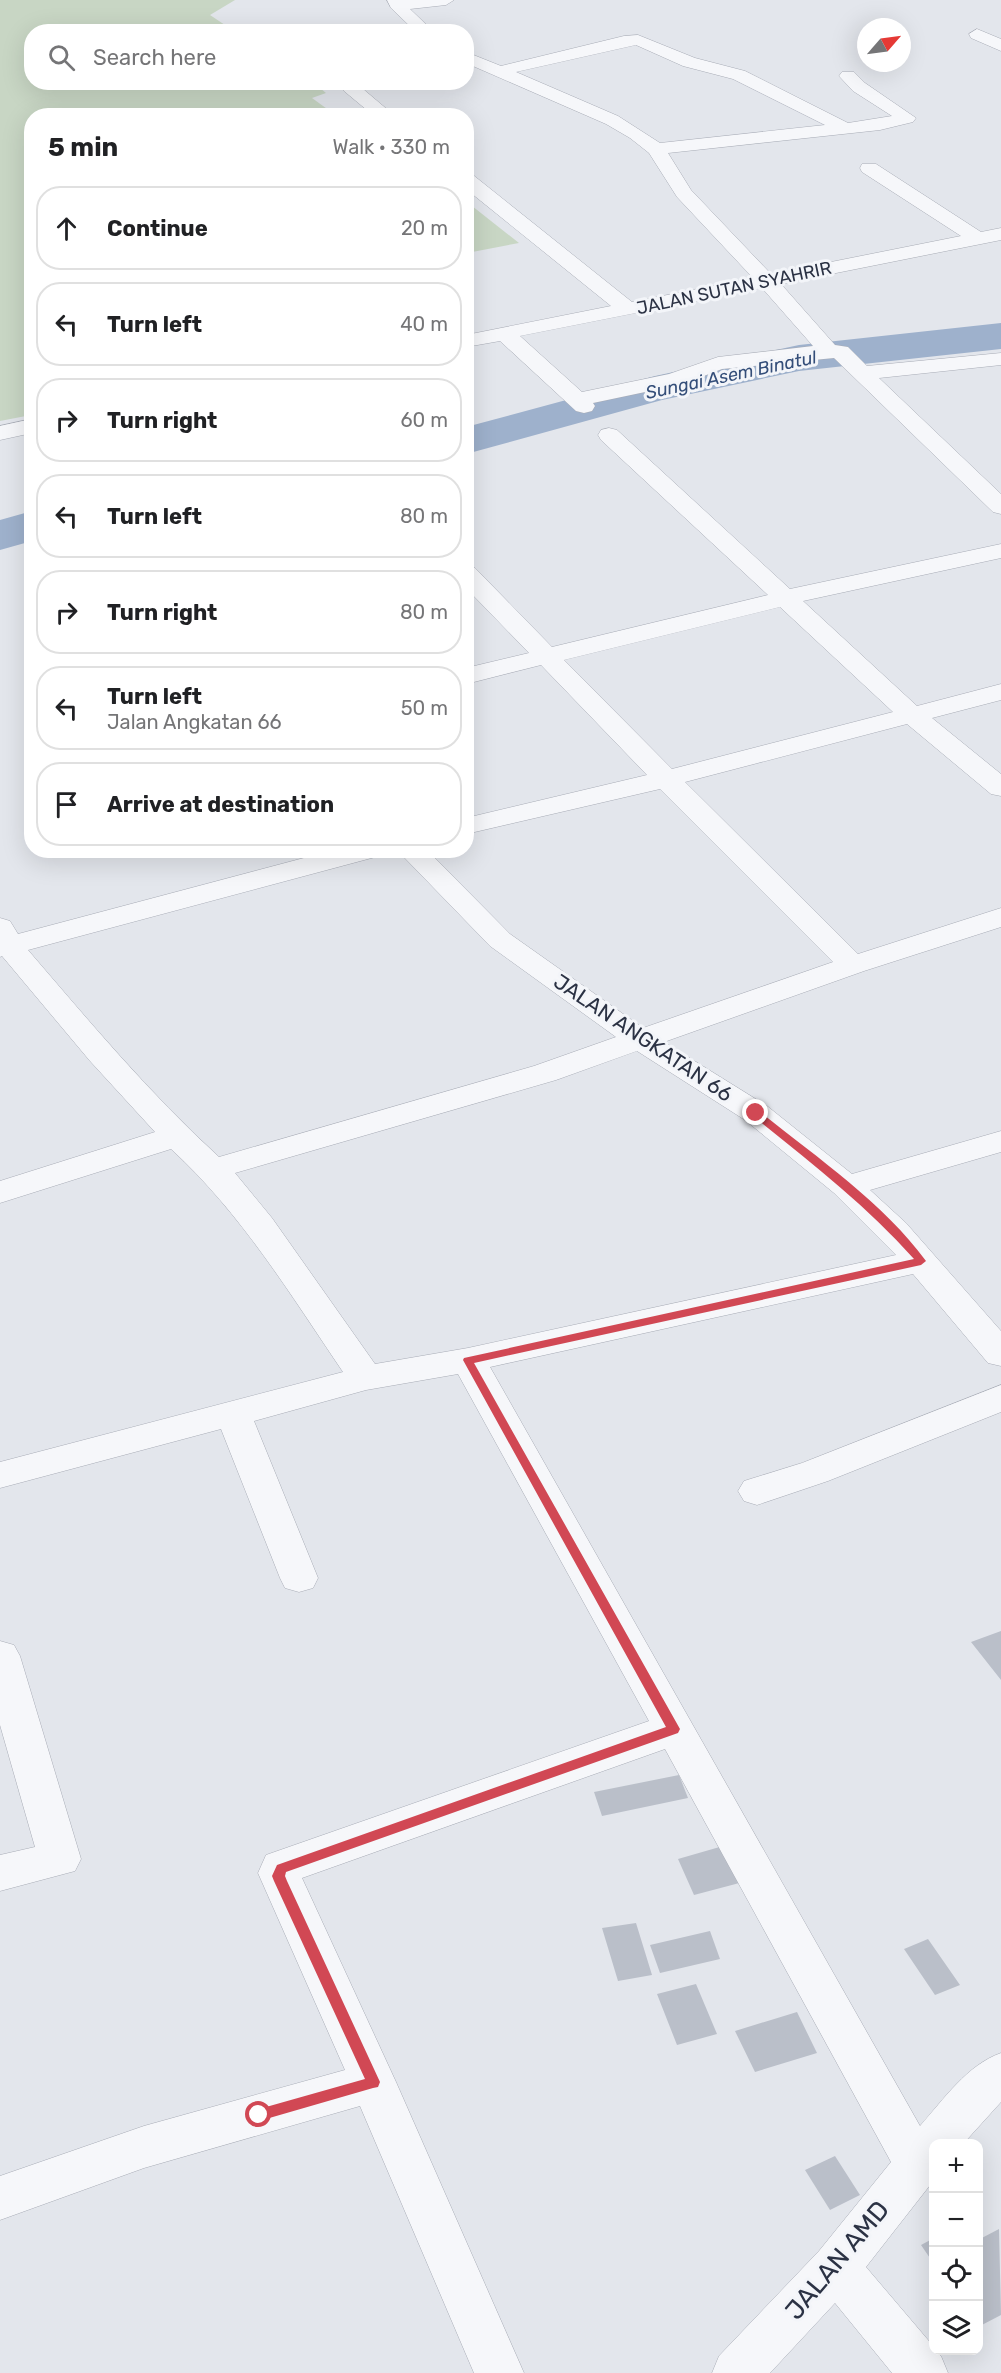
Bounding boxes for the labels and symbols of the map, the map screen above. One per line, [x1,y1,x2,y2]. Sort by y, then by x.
north arrow [857,18,911,72]
street label: JALAN SUTAN SYAHRIR [635,257,834,319]
water label: Sungai Asem Binatul [643,346,819,404]
street label: JALAN ANGKATAN 66 [549,968,737,1107]
route end [742,1099,768,1125]
route start [245,2101,271,2127]
street label: JALAN AMD [779,2195,896,2326]

